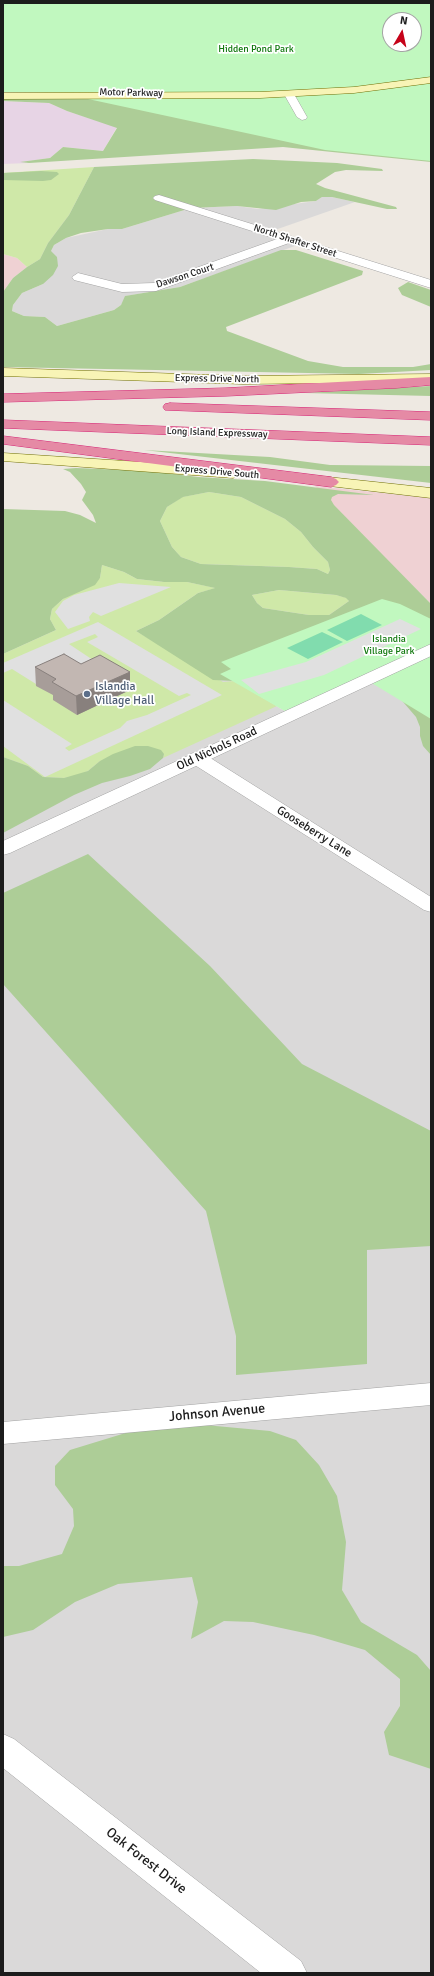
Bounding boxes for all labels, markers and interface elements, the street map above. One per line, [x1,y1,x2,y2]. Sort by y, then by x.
north arrow [382,12,422,52]
text: N [399,14,409,28]
park label: Hidden Pond Park [218,43,294,55]
street label: Motor Parkway [99,86,163,100]
street label: North Shafter Street [252,222,338,260]
street label: Dawson Court [155,261,215,291]
street label: Express Drive North [175,372,259,386]
street label: Long Island Expressway [166,425,268,441]
street label: Express Drive South [174,462,260,482]
park label: Islandia Village Park [364,633,414,656]
place label: Islandia Village Hall [95,680,154,708]
marker: Islandia Village Hall [82,689,92,699]
street label: Old Nichols Road [174,724,260,774]
street label: Gooseberry Lane [274,803,354,861]
street label: Johnson Avenue [168,1400,266,1426]
street label: Oak Forest Drive [102,1824,190,1898]

